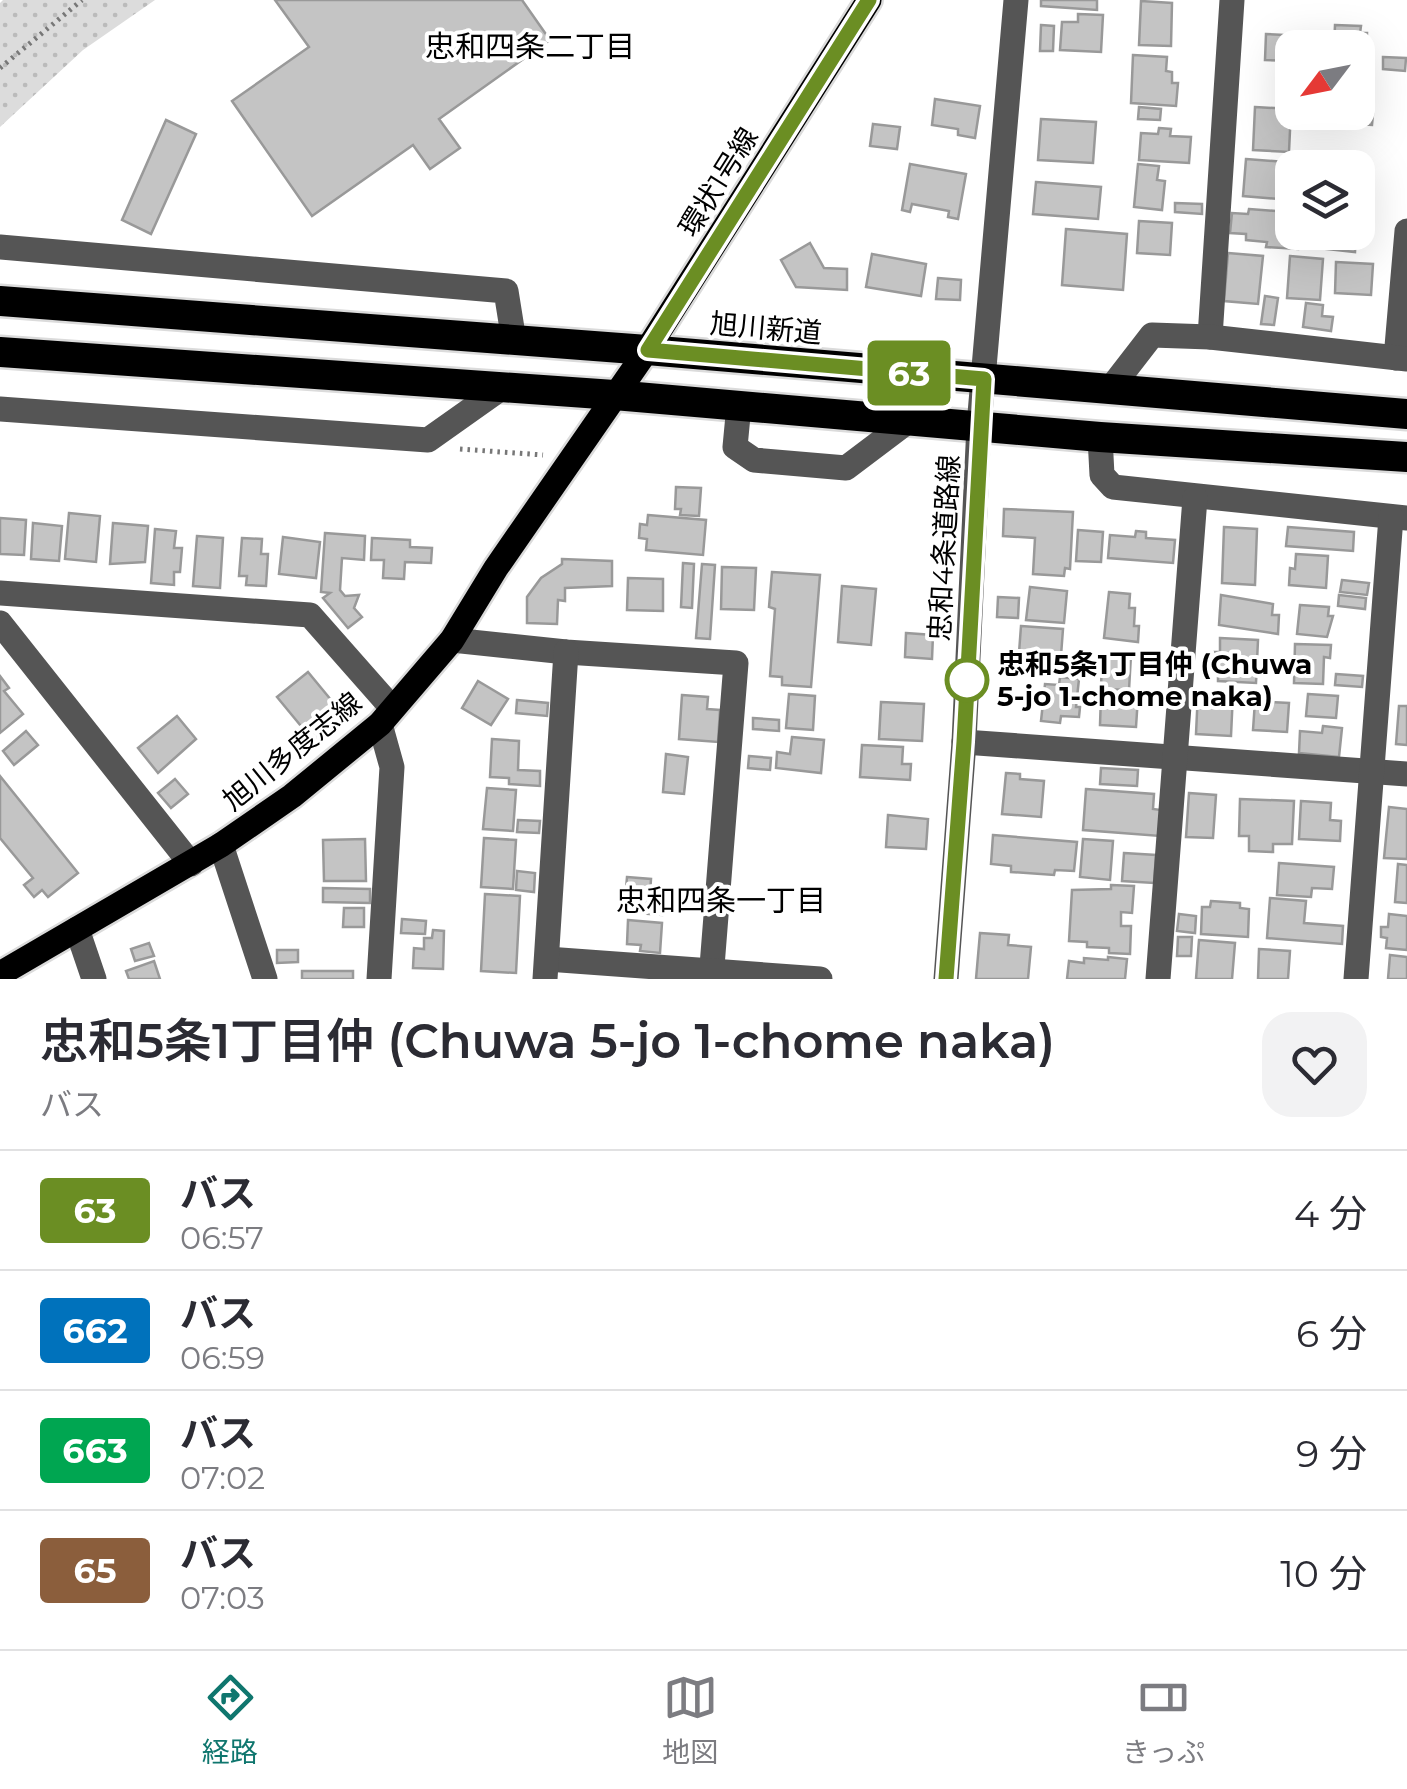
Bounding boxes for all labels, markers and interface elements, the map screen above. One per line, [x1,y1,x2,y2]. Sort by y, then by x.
district label: 忠和四条二丁目 [425,28,635,65]
north arrow [1275,30,1375,130]
map controls [1275,30,1375,250]
street label: 環状1号線 [671,121,765,243]
button: layers [1275,150,1375,250]
street label: 旭川新道 [709,306,823,350]
line badge: 63 [864,340,954,406]
text: 63 [887,352,931,395]
street label: 忠和4条道路線 [922,454,966,642]
place label: 忠和5条1丁目仲 (Chuwa 5-jo 1-chome naka) [997,647,1312,713]
marker: 忠和5条1丁目仲 (Chuwa 5-jo 1-chome naka) [946,659,988,701]
street label: 旭川多度志線 [216,685,368,817]
district label: 忠和四条一丁目 [616,882,826,919]
text: 忠和5条1丁目仲 (Chuwa 5-jo 1-chome naka) [40,1012,1055,1070]
button: heart [1262,1012,1367,1117]
text: バス [40,1085,104,1124]
text: バス [180,1170,256,1217]
text: 63 [73,1189,117,1232]
text: 4 分 [1294,1190,1367,1237]
text: 06:57 [180,1218,264,1257]
text: バス [180,1290,256,1337]
text: 662 [62,1309,128,1352]
text: 6 分 [1296,1310,1367,1357]
text: 06:59 [180,1338,265,1377]
text: バス [180,1410,256,1457]
text: 663 [62,1429,128,1472]
text: 9 分 [1296,1430,1367,1477]
text: 07:02 [180,1458,265,1497]
text: バス [180,1530,256,1577]
text: 65 [73,1549,117,1592]
text: 10 分 [1280,1550,1367,1597]
text: 07:03 [180,1578,265,1617]
tab: 経路 [202,1670,258,1770]
tab: 地図 [662,1670,718,1770]
tab: きっぷ [1122,1670,1205,1770]

